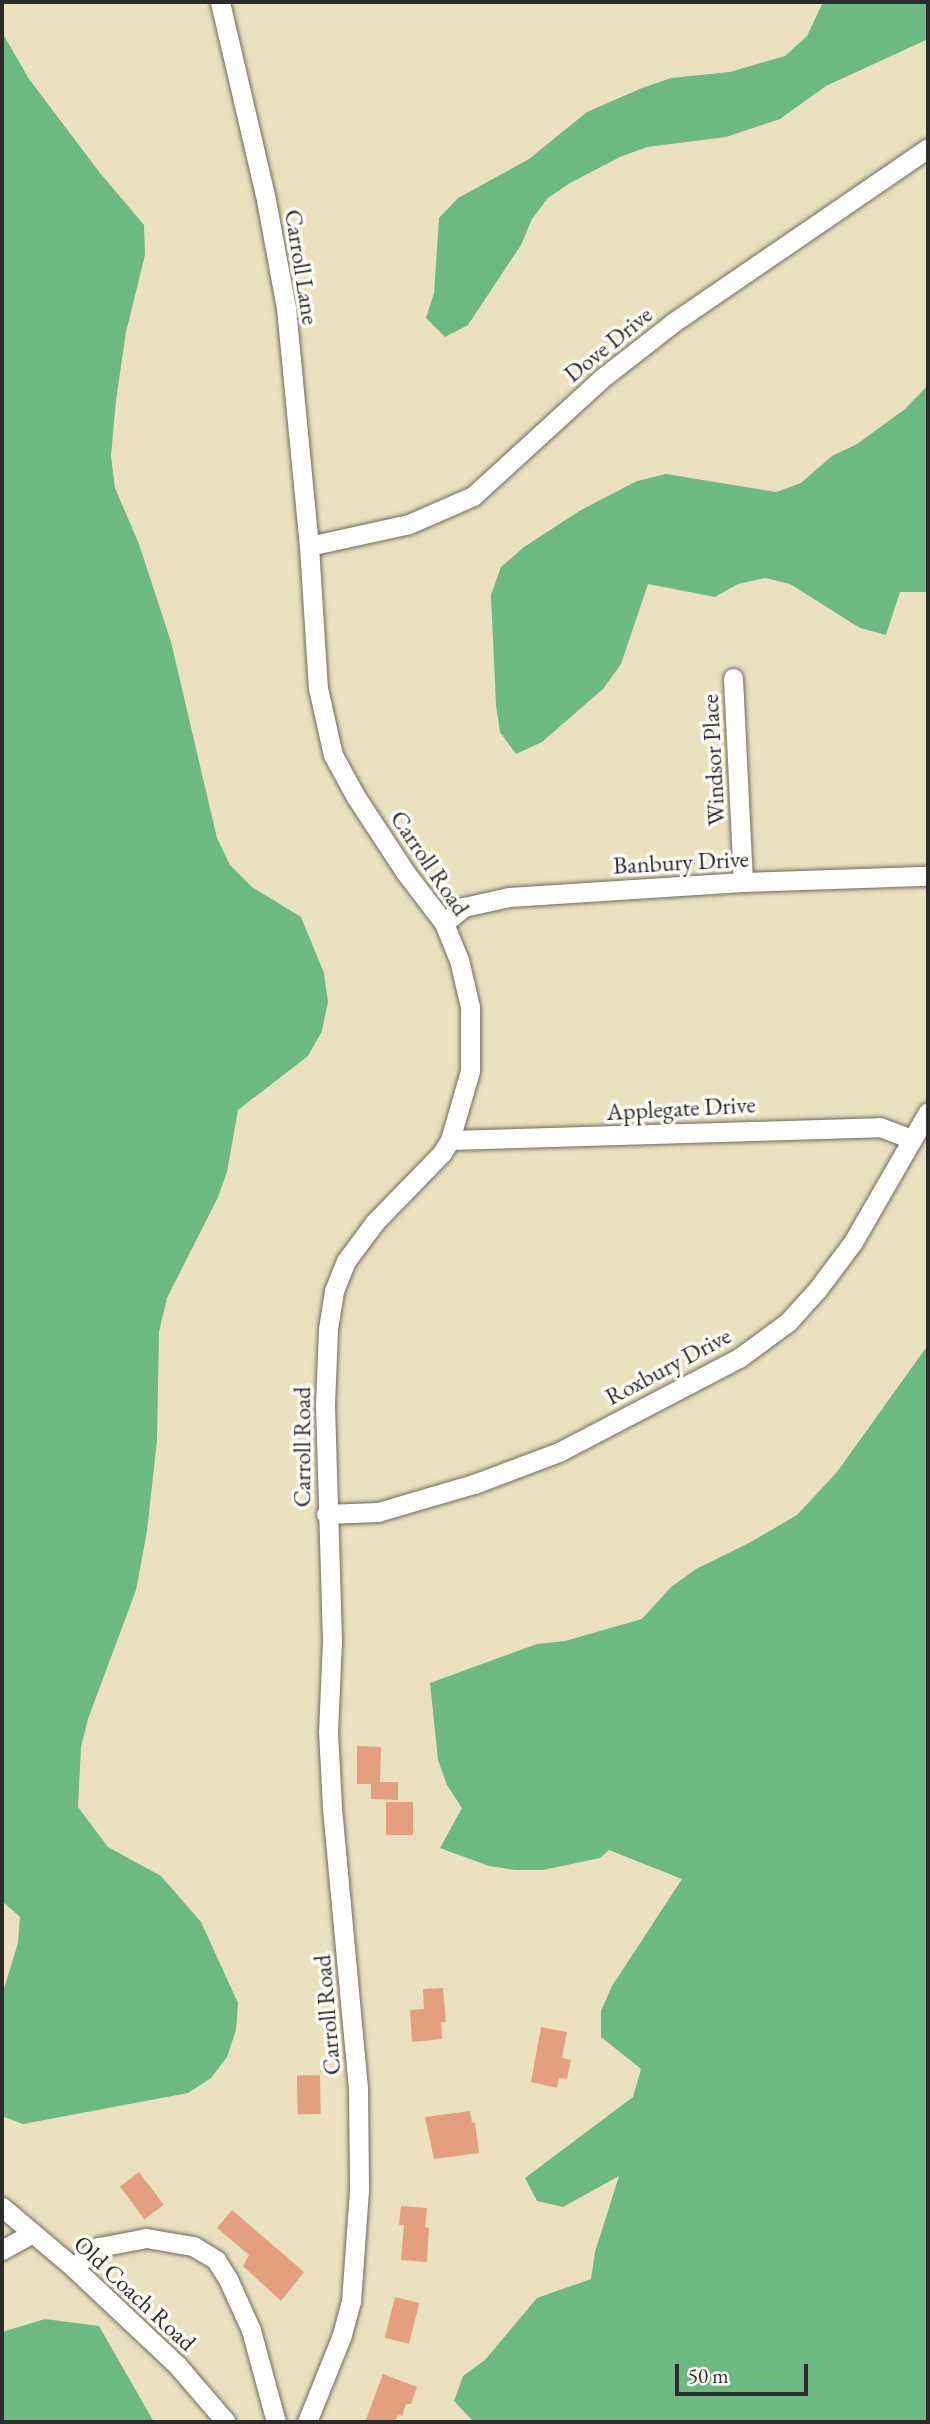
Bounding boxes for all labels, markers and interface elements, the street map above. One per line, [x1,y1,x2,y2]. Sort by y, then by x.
street label: Carroll Lane [279,207,325,327]
street label: Dove Drive [558,300,658,388]
street label: Windsor Place [695,693,731,827]
street label: Carroll Road [384,805,476,921]
street label: Banbury Drive [612,844,750,880]
street label: Applegate Drive [606,1090,756,1126]
street label: Roxbury Drive [600,1321,736,1411]
street label: Carroll Road [288,1387,316,1507]
street label: Carroll Road [307,1954,347,2076]
street label: Old Coach Road [68,2229,202,2357]
scale bar [678,2350,811,2394]
text: 50 m [688,2362,729,2389]

